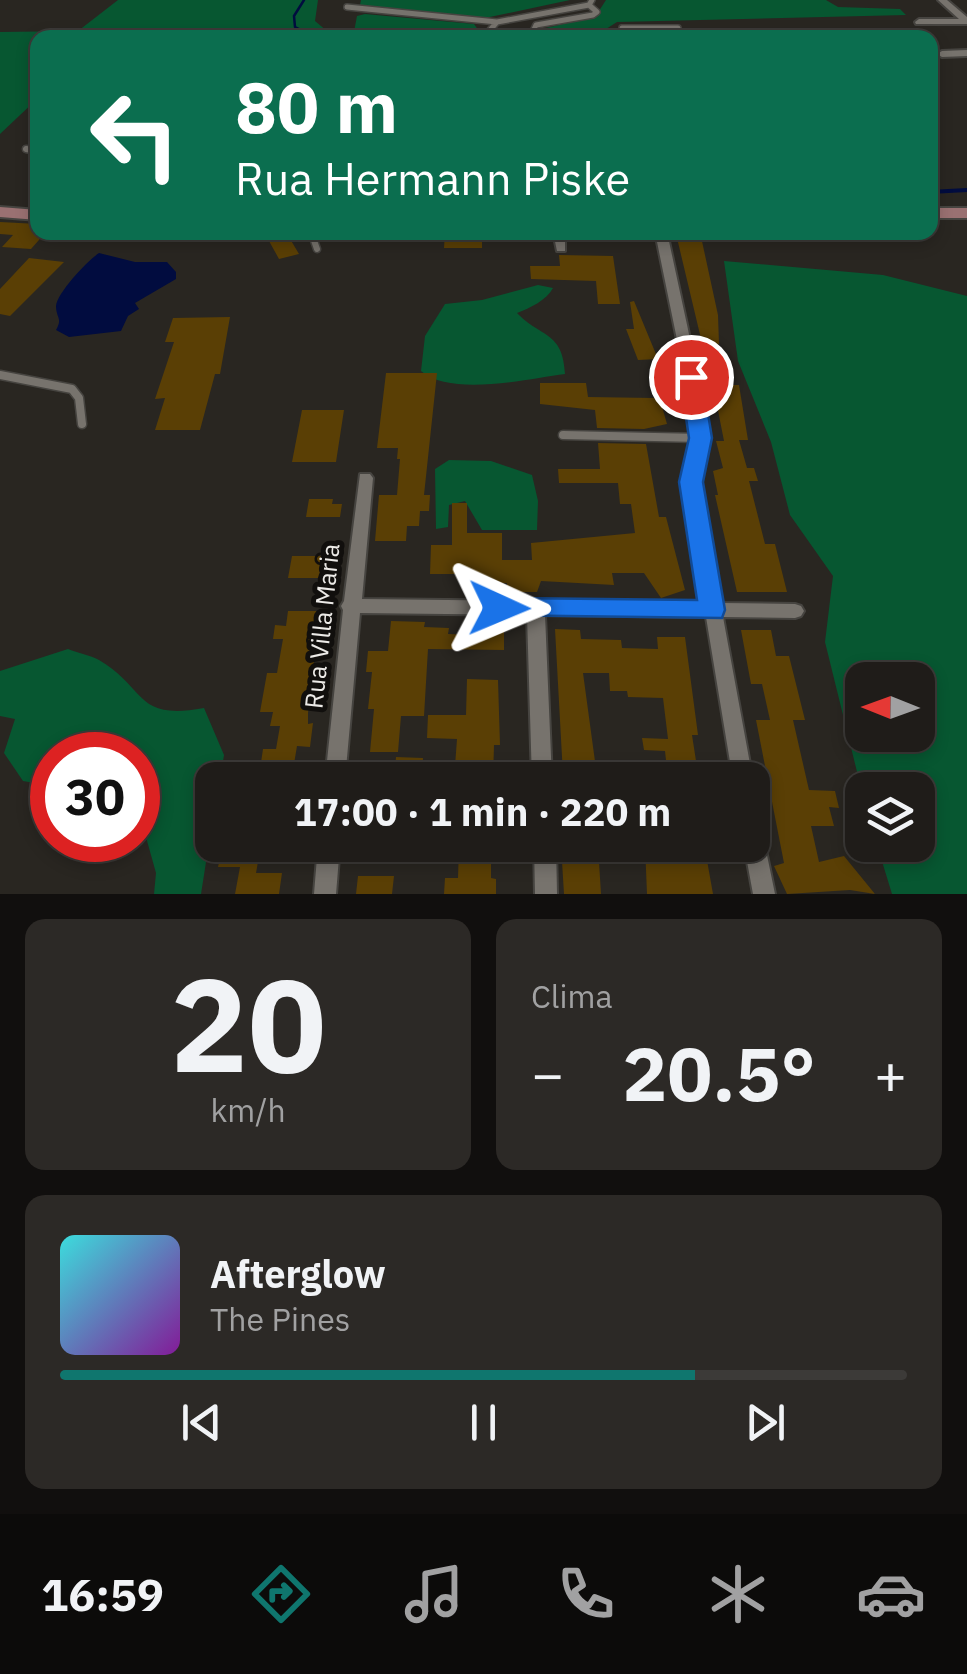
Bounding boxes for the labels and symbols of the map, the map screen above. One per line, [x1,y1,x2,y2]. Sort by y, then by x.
pin [649,335,734,420]
street label: Rua Villa Maria [296,542,347,710]
position arrow [447,556,551,660]
north arrow [845,662,935,752]
speed limit sign: 30 [30,732,160,862]

